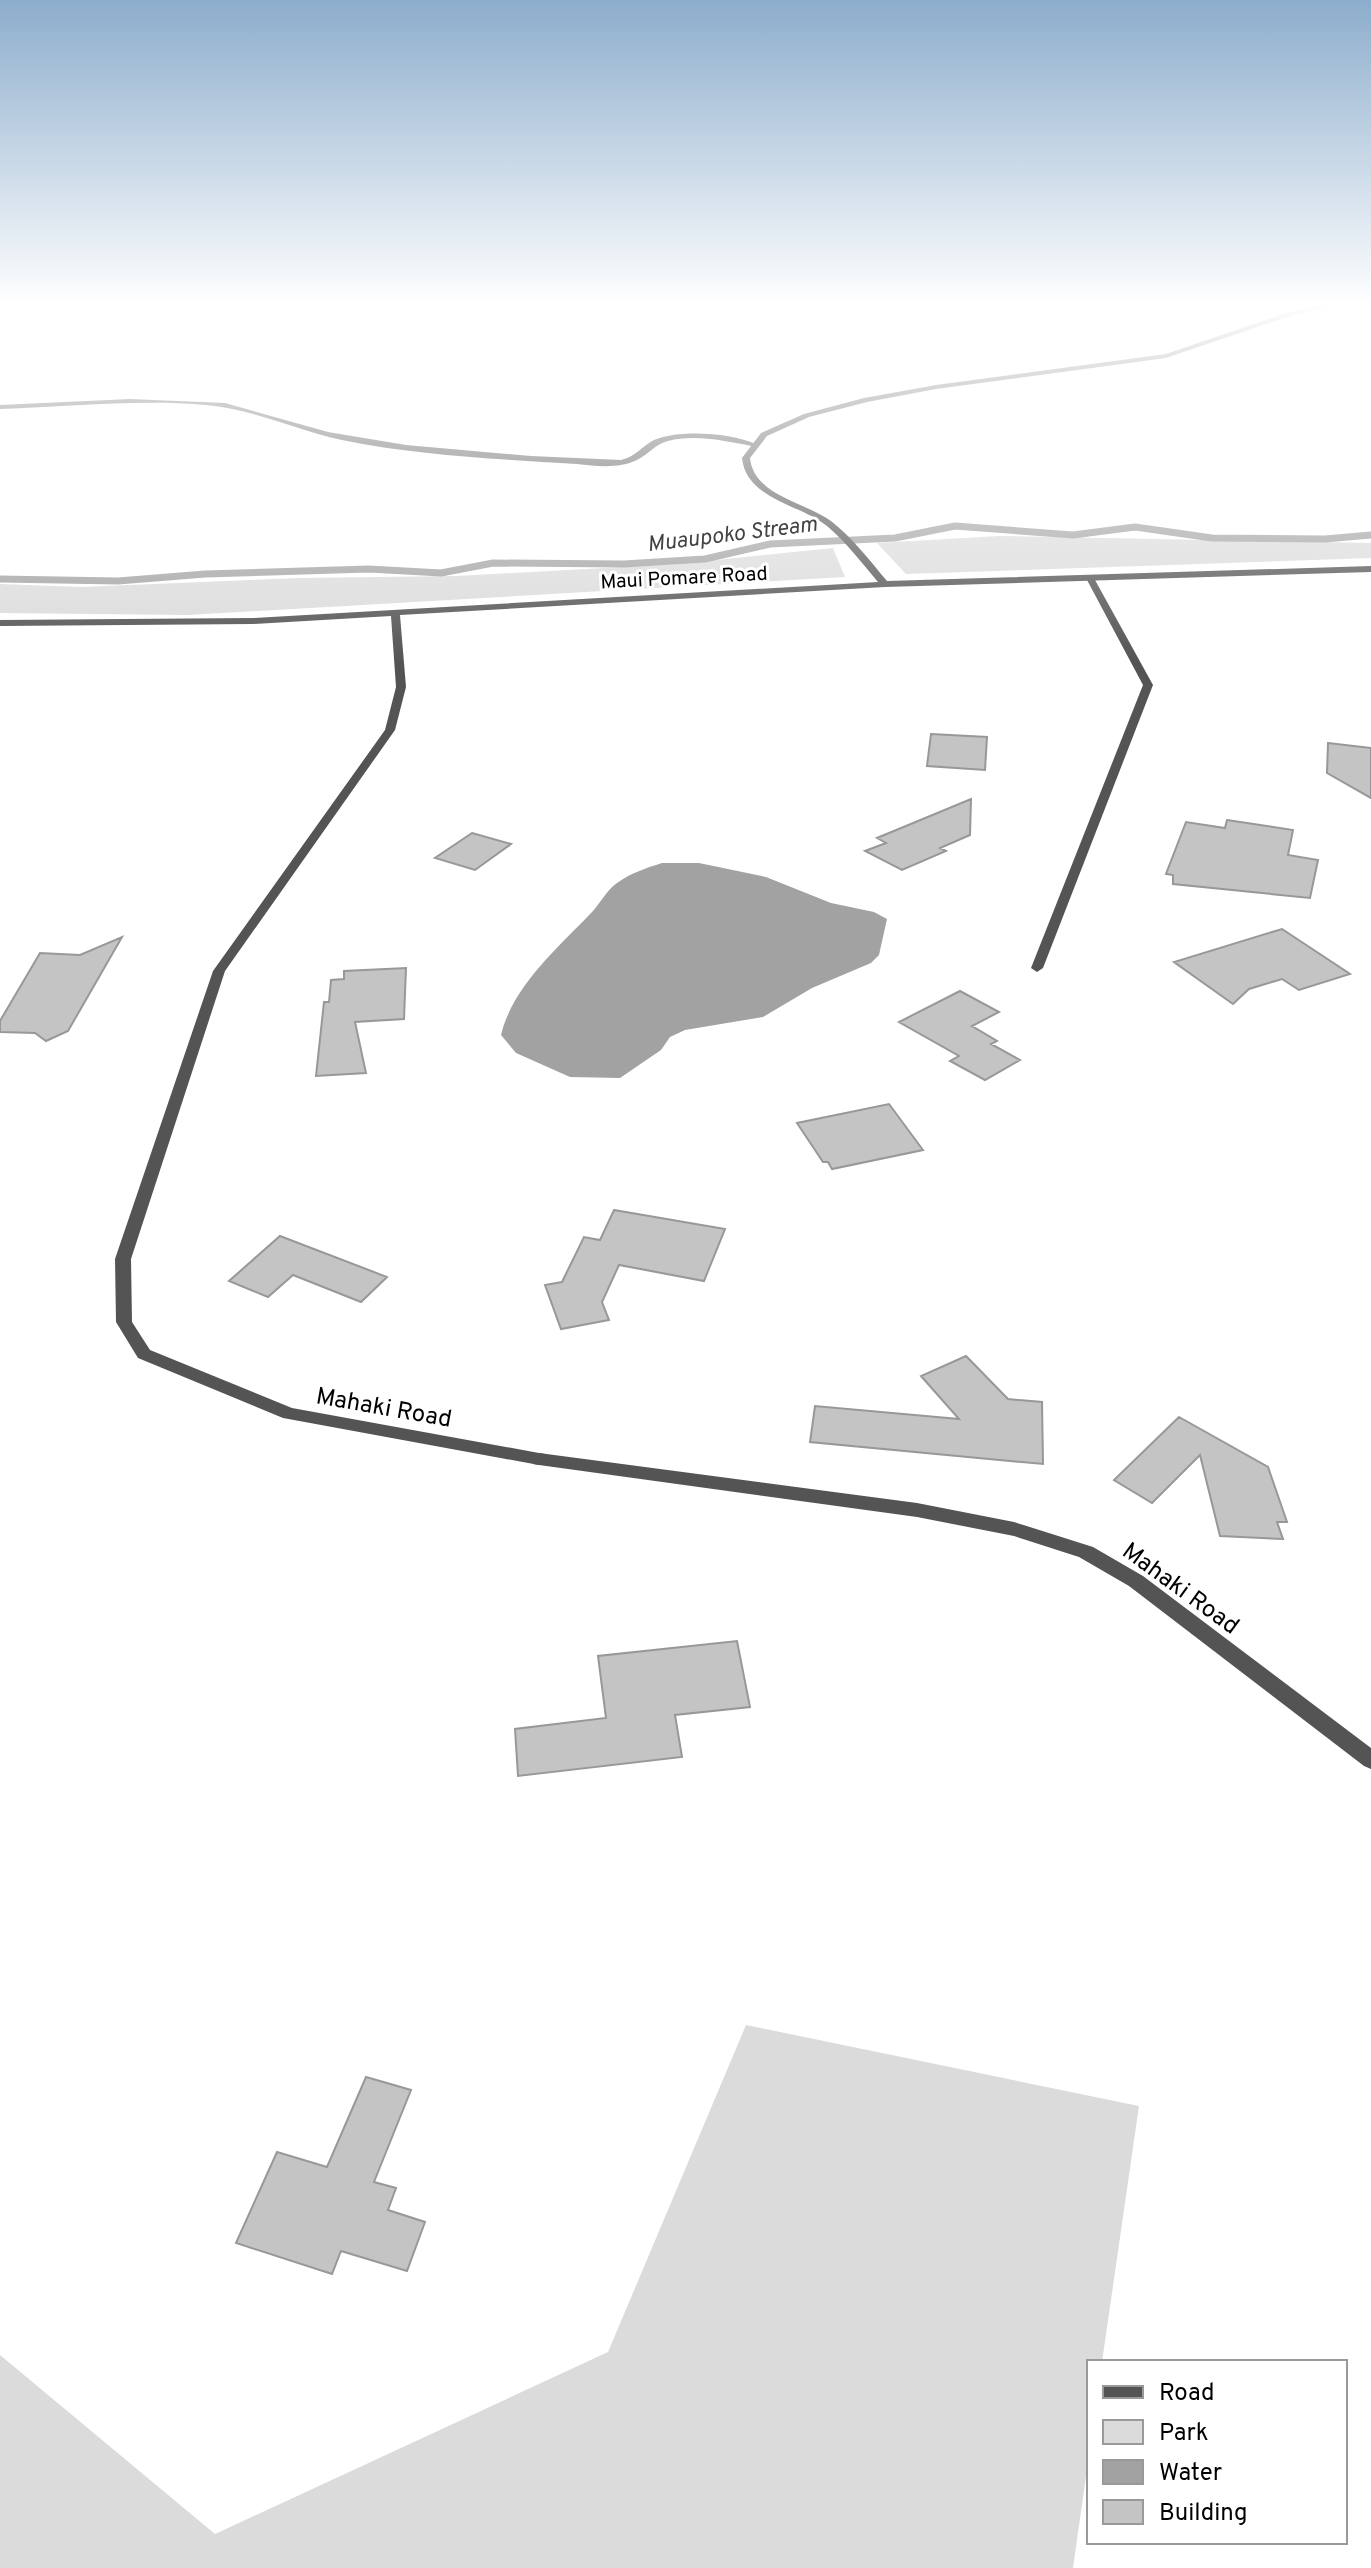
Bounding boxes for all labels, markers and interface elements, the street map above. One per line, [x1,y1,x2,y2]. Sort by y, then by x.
water label: Muaupoko Stream [646,512,819,559]
street label: Maui Pomare Road [600,562,768,596]
street label: Mahaki Road [313,1382,454,1436]
street label: Mahaki Road [1115,1537,1244,1642]
legend [1087,2360,1347,2544]
text: Road [1159,2379,1215,2409]
text: Park [1159,2419,1209,2449]
text: Water [1159,2459,1222,2489]
text: Building [1159,2499,1248,2529]

